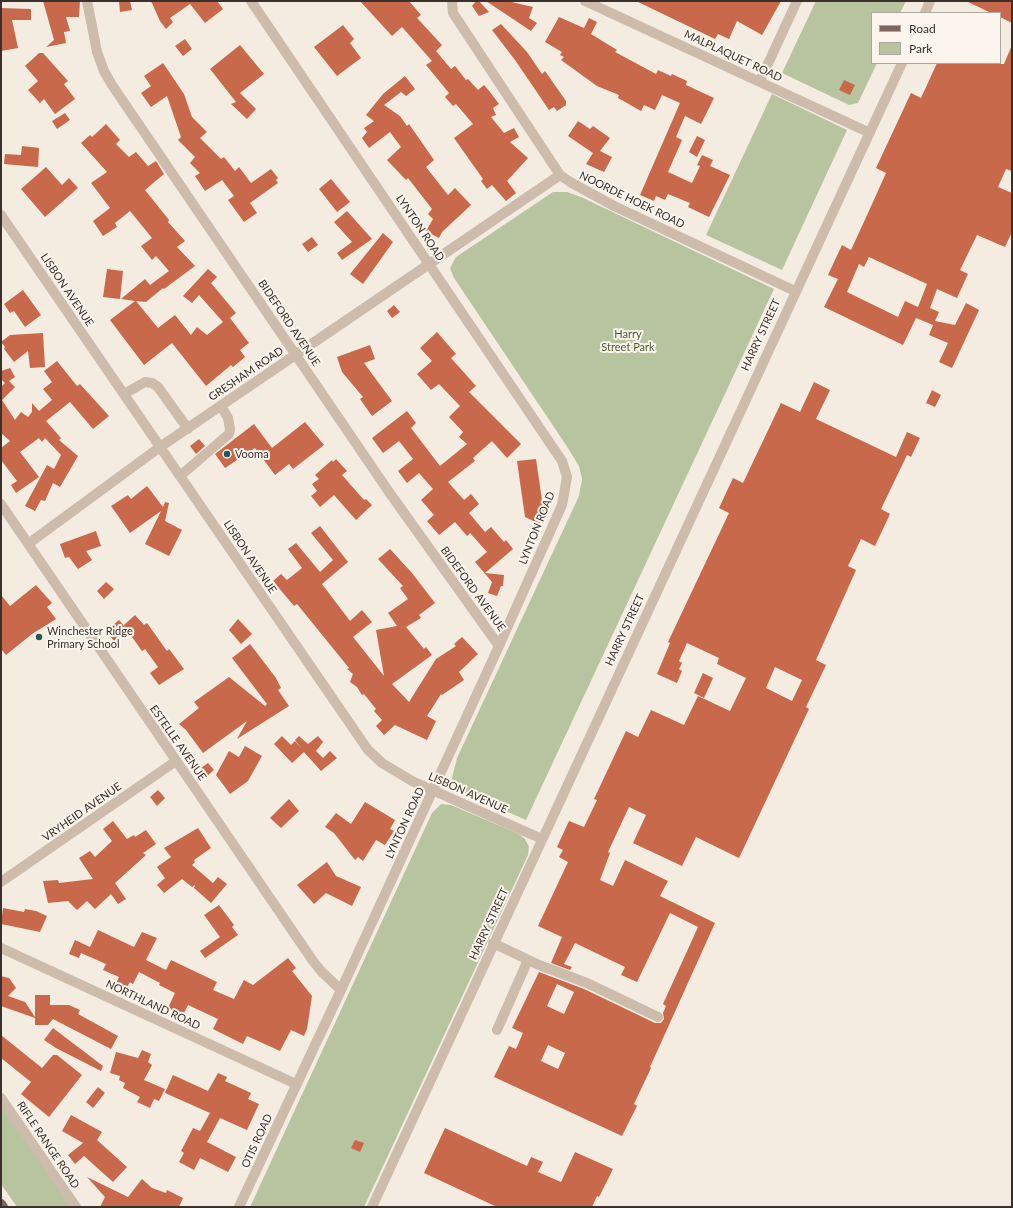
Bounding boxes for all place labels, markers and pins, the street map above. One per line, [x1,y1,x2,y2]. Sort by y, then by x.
place label: Vooma [235,447,269,461]
marker: Vooma [222,449,232,459]
place label: Winchester Ridge Primary School [47,624,133,650]
marker: Winchester Ridge Primary School [34,632,44,642]

